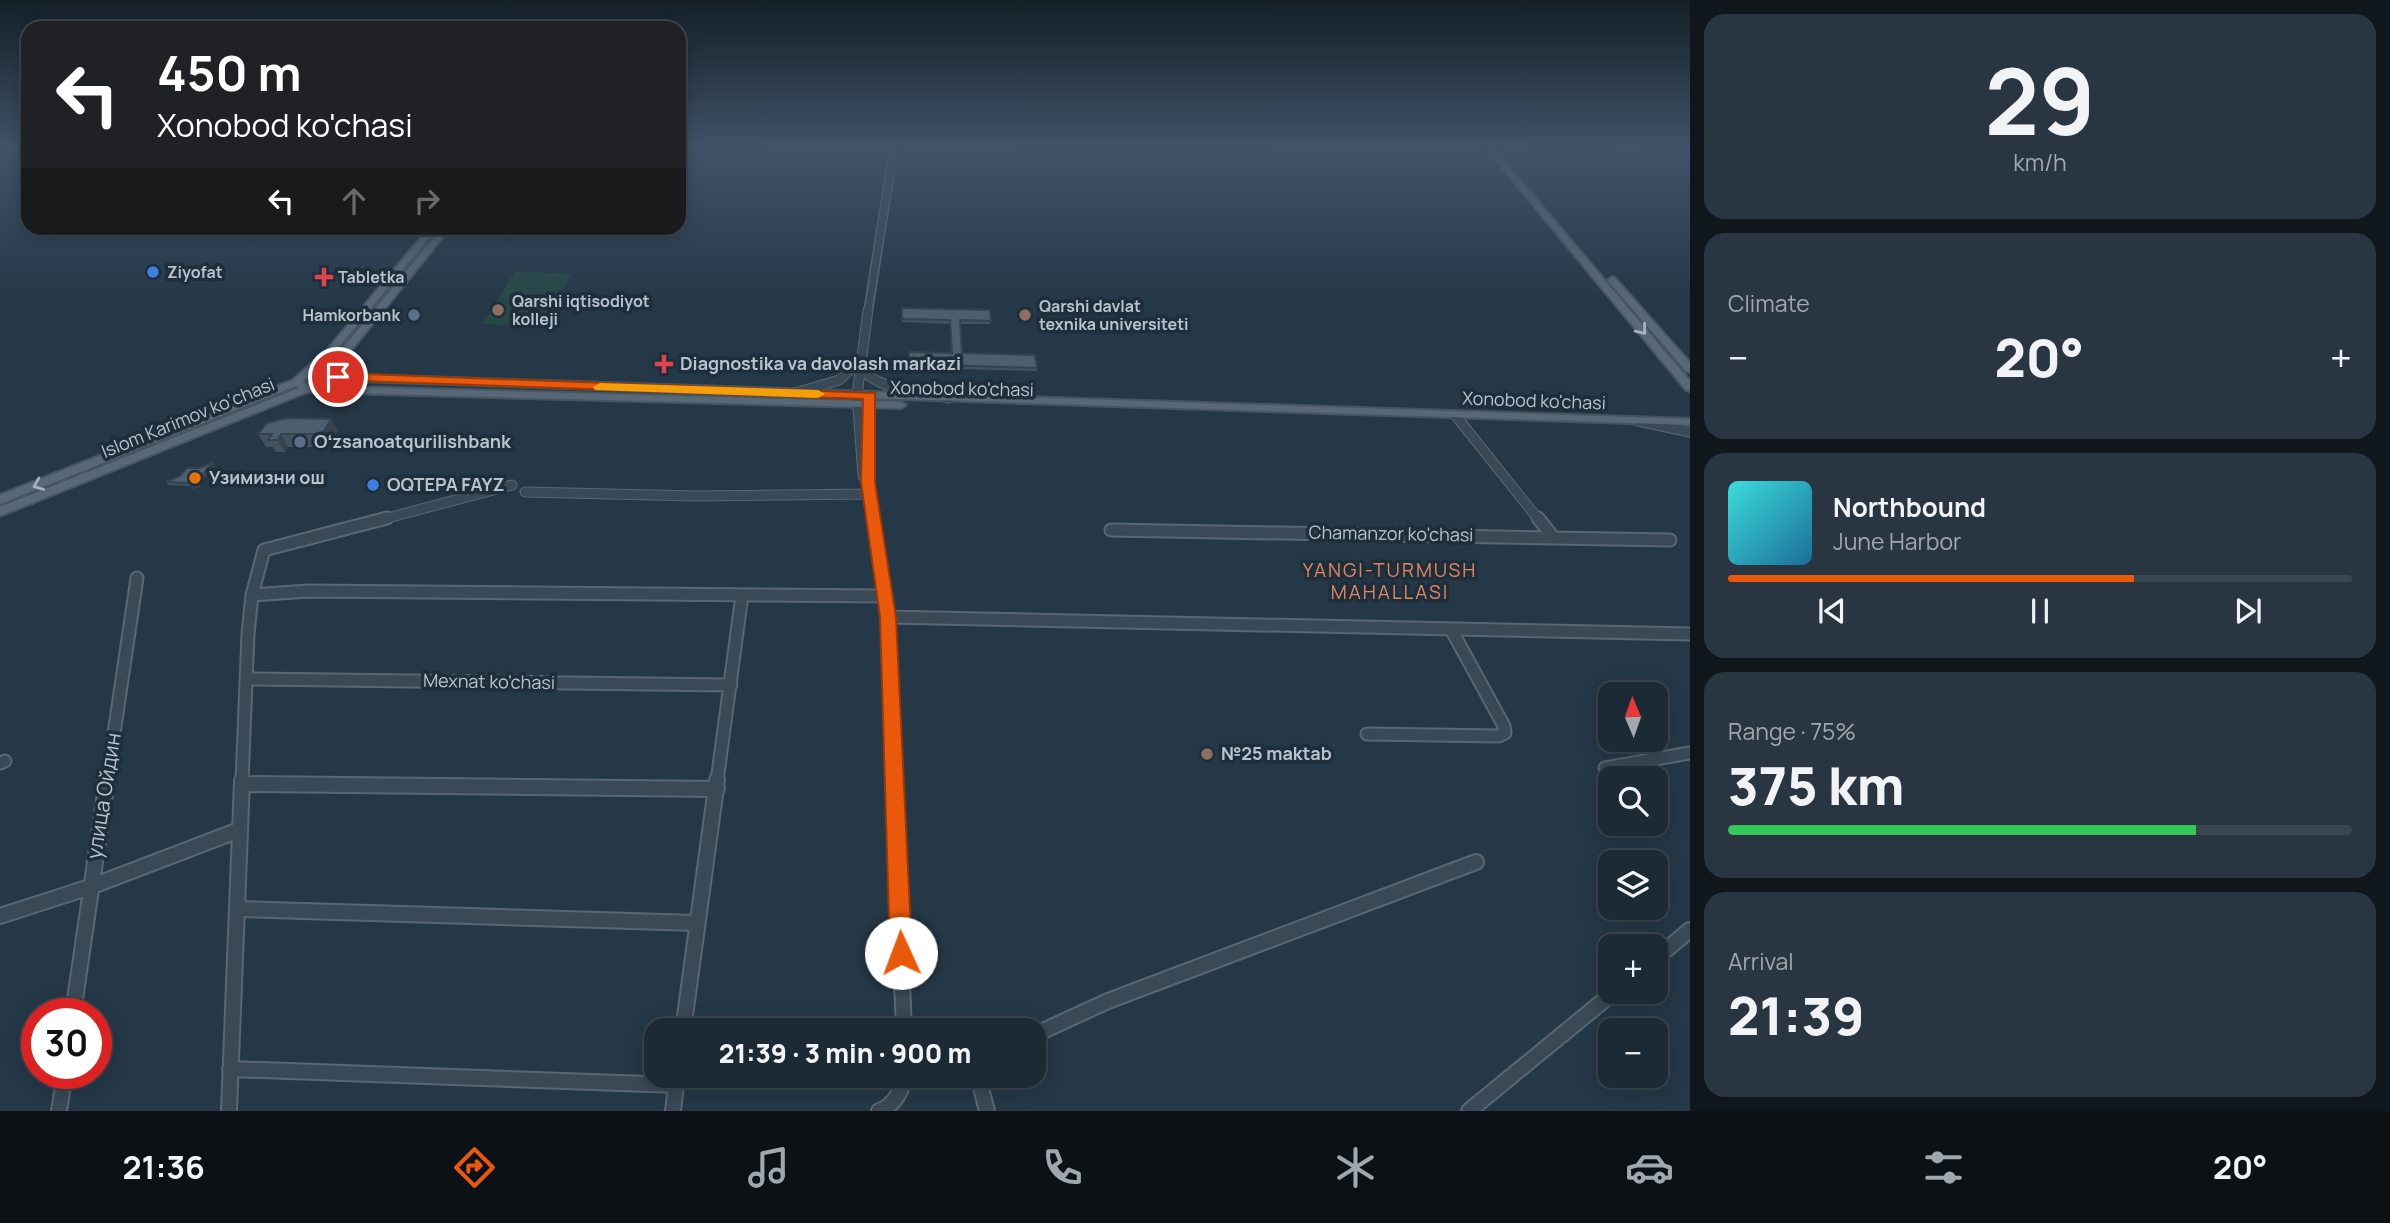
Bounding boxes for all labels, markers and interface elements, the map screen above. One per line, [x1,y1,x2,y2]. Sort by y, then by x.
text: 29 [1985,38,2095,162]
text: 450 m [157,39,302,106]
icon: left [42,49,133,140]
text: Xonobod ko'chasi [157,103,413,147]
text: km/h [2013,146,2067,178]
icon: left [262,182,300,220]
icon: ahead [335,182,373,220]
icon: right [408,182,446,220]
place label: Ziyofat [167,261,223,283]
marker: Ziyofat [145,264,161,280]
place label: Tabletka [338,266,405,288]
marker: Tabletka [316,269,332,285]
text: Climate [1728,287,1810,319]
place label: Qarshi iqtisodiyot kolleji [512,290,650,330]
place label: Qarshi davlat texnika universiteti [1039,295,1189,335]
marker: Qarshi iqtisodiyot kolleji [490,302,506,318]
place label: Hamkorbank [302,304,400,326]
marker: Hamkorbank [406,307,422,323]
marker: Qarshi davlat texnika universiteti [1017,307,1033,323]
one-way arrow [1634,322,1647,334]
text: 20° [1994,322,2084,393]
text: − [1728,331,1749,383]
text: + [2330,331,2352,383]
pin [308,347,368,407]
place label: Diagnostika va davolash markazi [680,351,961,375]
marker: Diagnostika va davolash markazi [654,354,674,374]
icon: arrive [319,358,357,396]
street label: Islom Karimov ko‘chasi [98,371,278,463]
street label: Xonobod ko'chasi [890,375,1034,401]
street label: Xonobod ko'chasi [1462,385,1606,415]
place label: Oʻzsanoatqurilishbank [314,429,512,453]
marker: Oʻzsanoatqurilishbank [292,434,308,450]
place label: Узимизни ош [209,465,325,489]
marker: Узимизни ош [187,470,203,486]
place label: OQTEPA FAYZ [387,472,505,496]
one-way arrow [33,476,45,490]
marker: OQTEPA FAYZ [365,477,381,493]
text: Northbound [1833,489,1986,525]
street label: Chamanzor ko'chasi [1308,520,1474,546]
text: June Harbor [1833,525,1961,557]
district label: YANGI-TURMUSH MAHALLASI [1303,557,1477,605]
icon: previous [1813,592,1851,630]
icon: pause [2021,592,2059,630]
icon: next [2229,592,2267,630]
street label: Mexnat ko'chasi [423,668,555,694]
north arrow [1598,682,1668,752]
map controls [1598,682,1668,1088]
text: Range · 75% [1728,715,1856,747]
street label: улица Ойдин [79,731,127,861]
place label: №25 maktab [1221,741,1332,765]
marker: №25 maktab [1199,746,1215,762]
text: 375 km [1728,750,1904,821]
button: search [1598,766,1668,836]
button: layers [1598,850,1668,920]
position arrow [864,916,938,990]
button: + [1598,934,1668,1004]
text: Arrival [1728,945,1794,977]
text: 21:39 [1728,980,1865,1051]
speed limit sign: 30 [21,998,112,1089]
button: − [1598,1018,1668,1088]
text: 21:39 · 3 min · 900 m [719,1035,971,1071]
icon: directions [450,1143,499,1192]
icon: music [744,1143,793,1192]
icon: phone [1038,1143,1087,1192]
icon: climate [1331,1143,1380,1192]
icon: car [1625,1143,1674,1192]
icon: filters [1919,1143,1968,1192]
text: 21:36 [122,1145,205,1189]
text: 20° [2213,1145,2267,1189]

